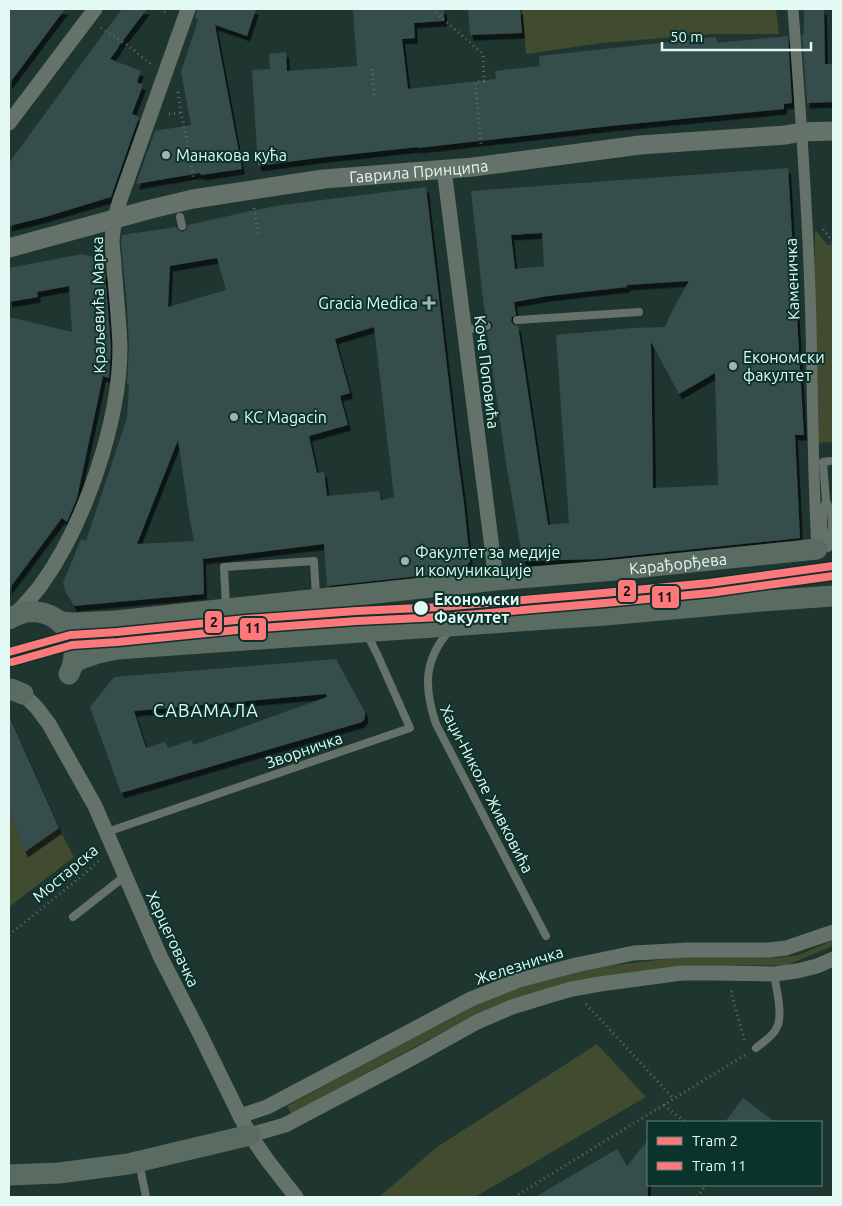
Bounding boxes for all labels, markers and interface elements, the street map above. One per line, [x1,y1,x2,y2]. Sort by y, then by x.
scale bar [662,20,811,52]
text: 50 m [670,28,703,45]
place label: Манакова кућа [176,146,287,164]
marker: Манакова кућа [160,149,172,161]
street label: Гаврила Принципа [349,156,489,186]
street label: Краљевића Марка [88,236,108,374]
street label: Каменичка [782,238,802,320]
place label: Gracia Medica [318,294,418,312]
marker: Gracia Medica [422,296,436,310]
street label: Коче Поповића [471,314,503,430]
place label: Економски факултет [743,348,825,384]
marker: Економски факултет [727,360,739,372]
place label: KC Magacin [244,408,327,426]
marker: KC Magacin [228,411,240,423]
place label: Факултет за медије и комуникације [415,543,560,579]
street label: Карађорђева [628,549,728,577]
marker: Факултет за медије и комуникације [399,555,411,567]
line badge: 2 [617,579,637,603]
text: 2 [623,583,631,599]
line badge: 11 [651,585,680,609]
text: 11 [657,589,673,605]
place label: Економски Факултет [434,590,520,626]
marker: Економски Факултет [412,599,430,617]
line badge: 2 [204,610,223,634]
text: 2 [210,614,218,630]
line badge: 11 [239,617,267,641]
text: 11 [245,620,261,636]
district label: САВАМАЛА [153,700,259,720]
street label: Хаџи-Николе Живковића [437,702,537,876]
street label: Зворничка [263,728,345,772]
street label: Мостарска [29,841,101,905]
street label: Херцеговачка [143,888,203,990]
street label: Железничка [473,942,565,988]
legend [647,1121,822,1186]
text: Tram 2 [692,1132,738,1149]
text: Tram 11 [692,1157,747,1174]

